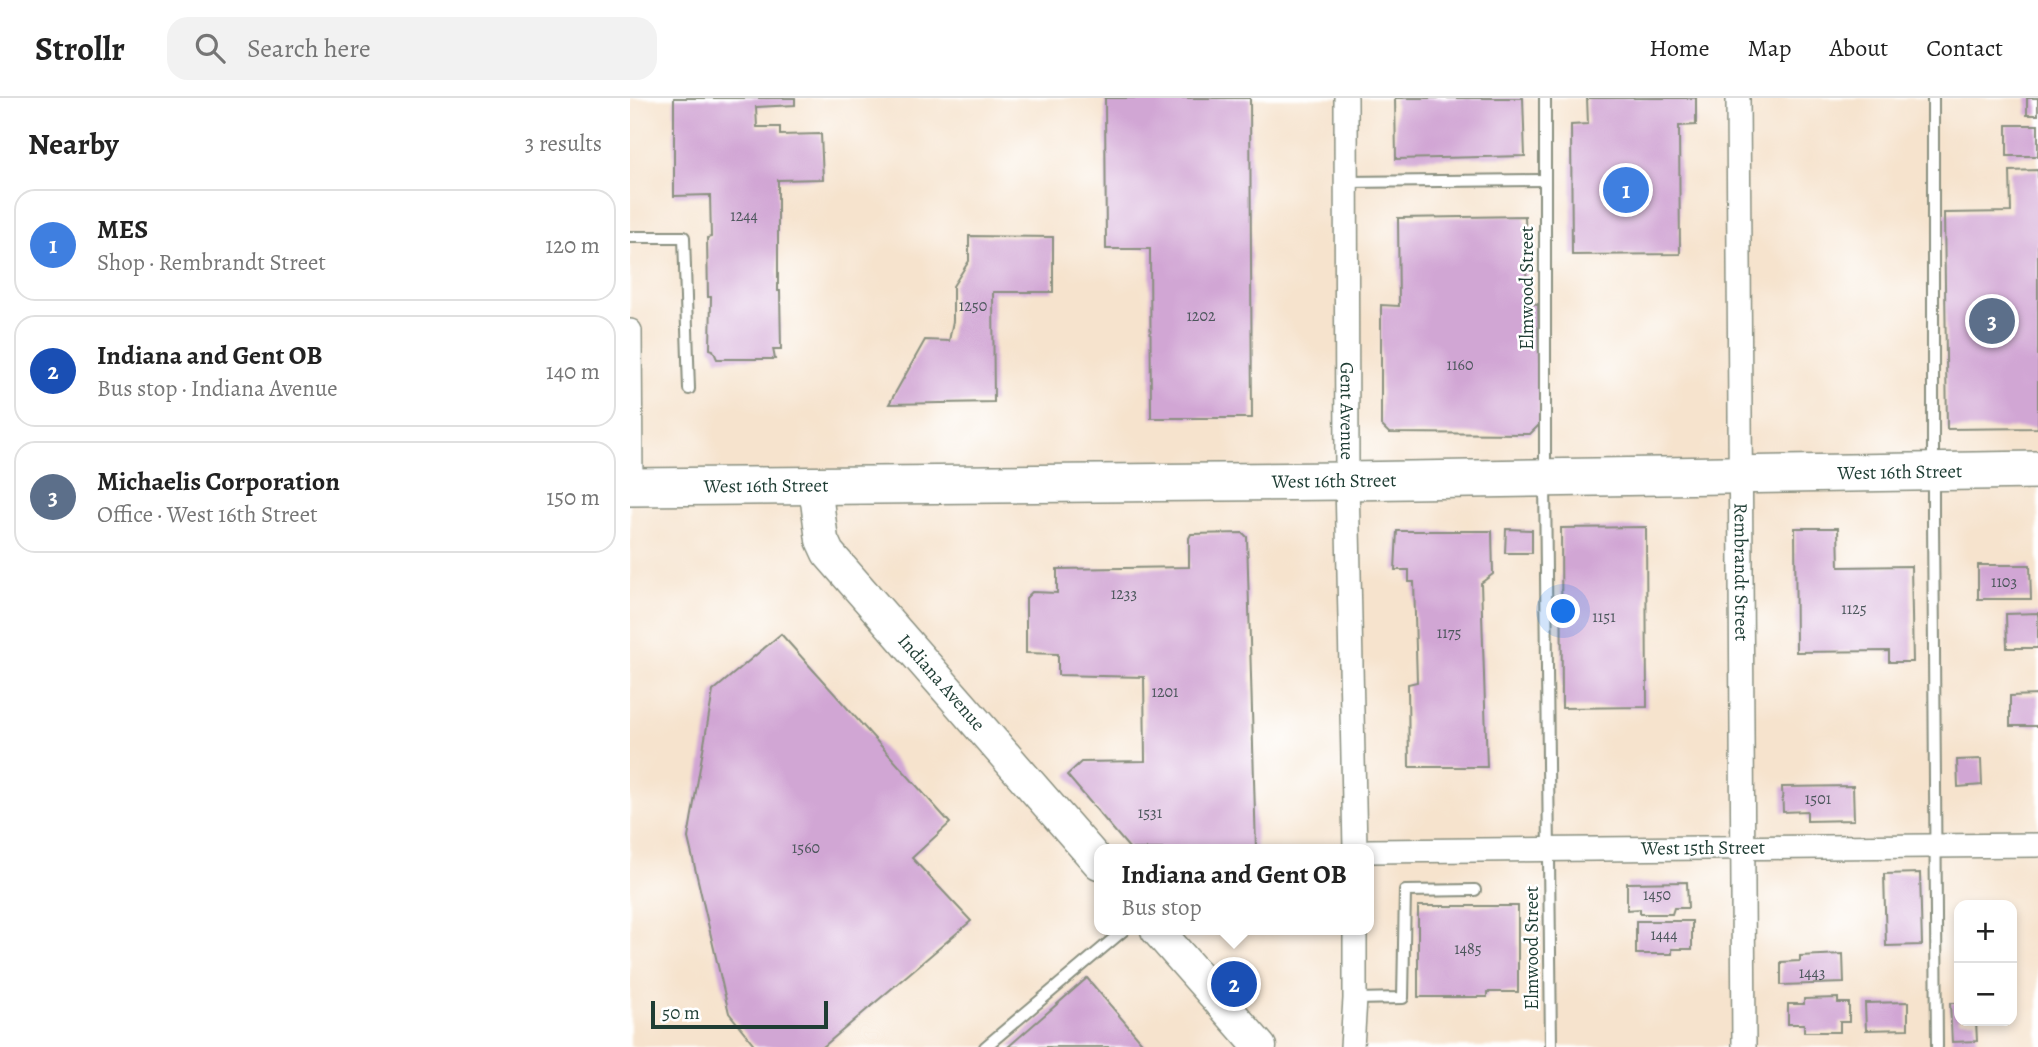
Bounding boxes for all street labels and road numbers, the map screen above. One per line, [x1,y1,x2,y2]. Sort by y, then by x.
street label: Elmwood Street [1514,226,1540,350]
street label: Gent Avenue [1334,362,1360,460]
street label: West 16th Street [1836,458,1962,486]
street label: West 16th Street [1270,467,1397,495]
street label: West 16th Street [703,472,828,499]
street label: Rembrandt Street [1728,503,1754,641]
street label: Indiana Avenue [892,629,991,737]
street label: West 15th Street [1640,834,1765,862]
street label: Elmwood Street [1519,886,1545,1010]

